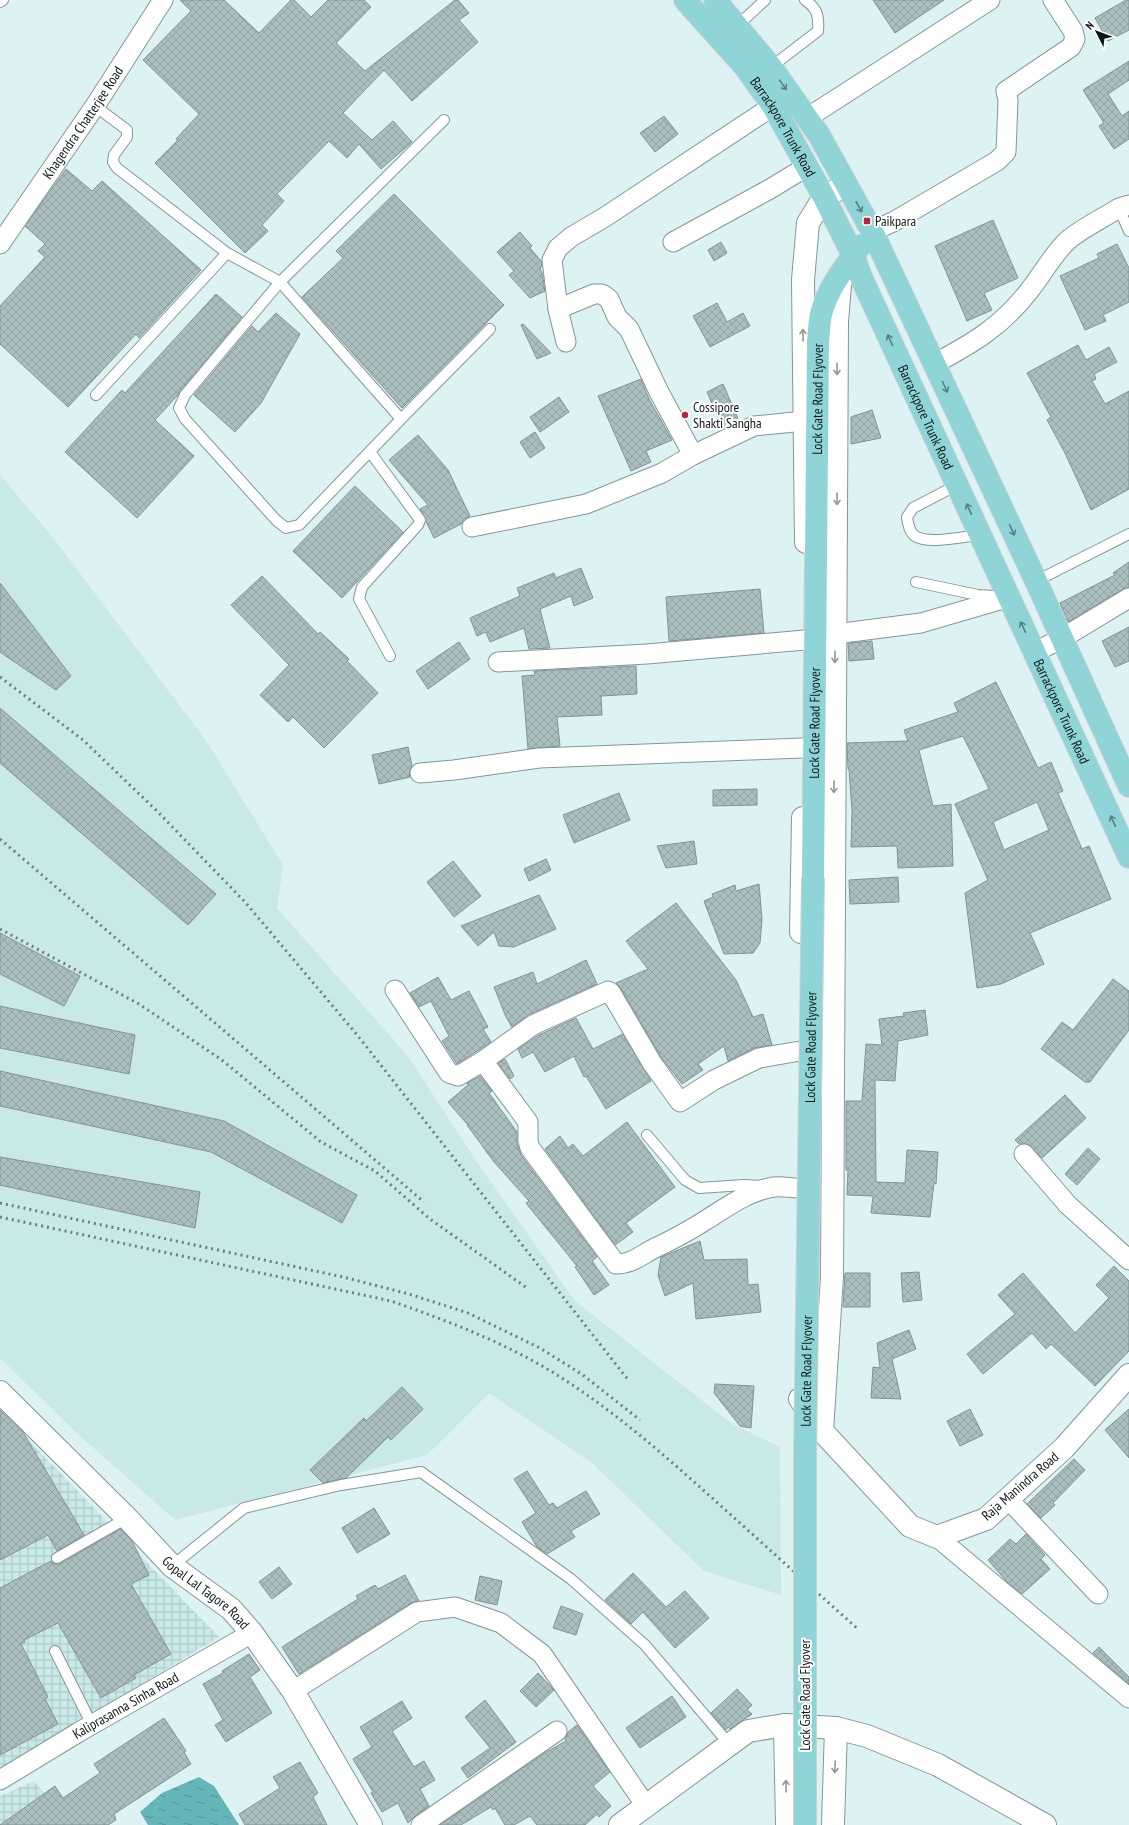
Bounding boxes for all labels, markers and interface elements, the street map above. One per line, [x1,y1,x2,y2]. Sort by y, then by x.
north arrow [1077,12,1117,52]
text: N [1082,18,1097,32]
street label: Khagendra Chatterjee Road [39,63,127,182]
street label: Barrackpore Trunk Road [746,73,820,180]
one-way arrow [779,79,787,90]
one-way arrow [855,201,863,213]
place label: Paikpara [875,212,916,230]
marker: Paikpara [862,216,872,226]
one-way arrow [799,329,807,342]
one-way arrow [886,335,894,347]
street label: Lock Gate Road Flyover [808,343,827,455]
one-way arrow [833,362,841,375]
street label: Barrackpore Trunk Road [894,362,958,473]
one-way arrow [942,381,949,393]
place label: Cossipore Shakti Sangha [693,398,762,432]
marker: Cossipore Shakti Sangha [680,410,690,420]
one-way arrow [833,492,841,505]
one-way arrow [965,503,972,515]
one-way arrow [1009,524,1016,536]
one-way arrow [1019,621,1026,633]
one-way arrow [831,650,839,663]
street label: Barrackpore Trunk Road [1030,656,1094,767]
street label: Lock Gate Road Flyover [805,667,824,779]
one-way arrow [830,780,838,793]
one-way arrow [1109,816,1116,828]
street label: Lock Gate Road Flyover [801,991,820,1103]
street label: Lock Gate Road Flyover [796,1315,816,1427]
street label: Raja Manindra Road [978,1448,1062,1524]
street label: Gopal Lal Tagore Road [158,1552,254,1633]
street label: Lock Gate Road Flyover [796,1639,814,1751]
street label: Kaliprasanna Sinha Road [69,1668,182,1743]
one-way arrow [831,1760,839,1773]
one-way arrow [783,1780,790,1793]

